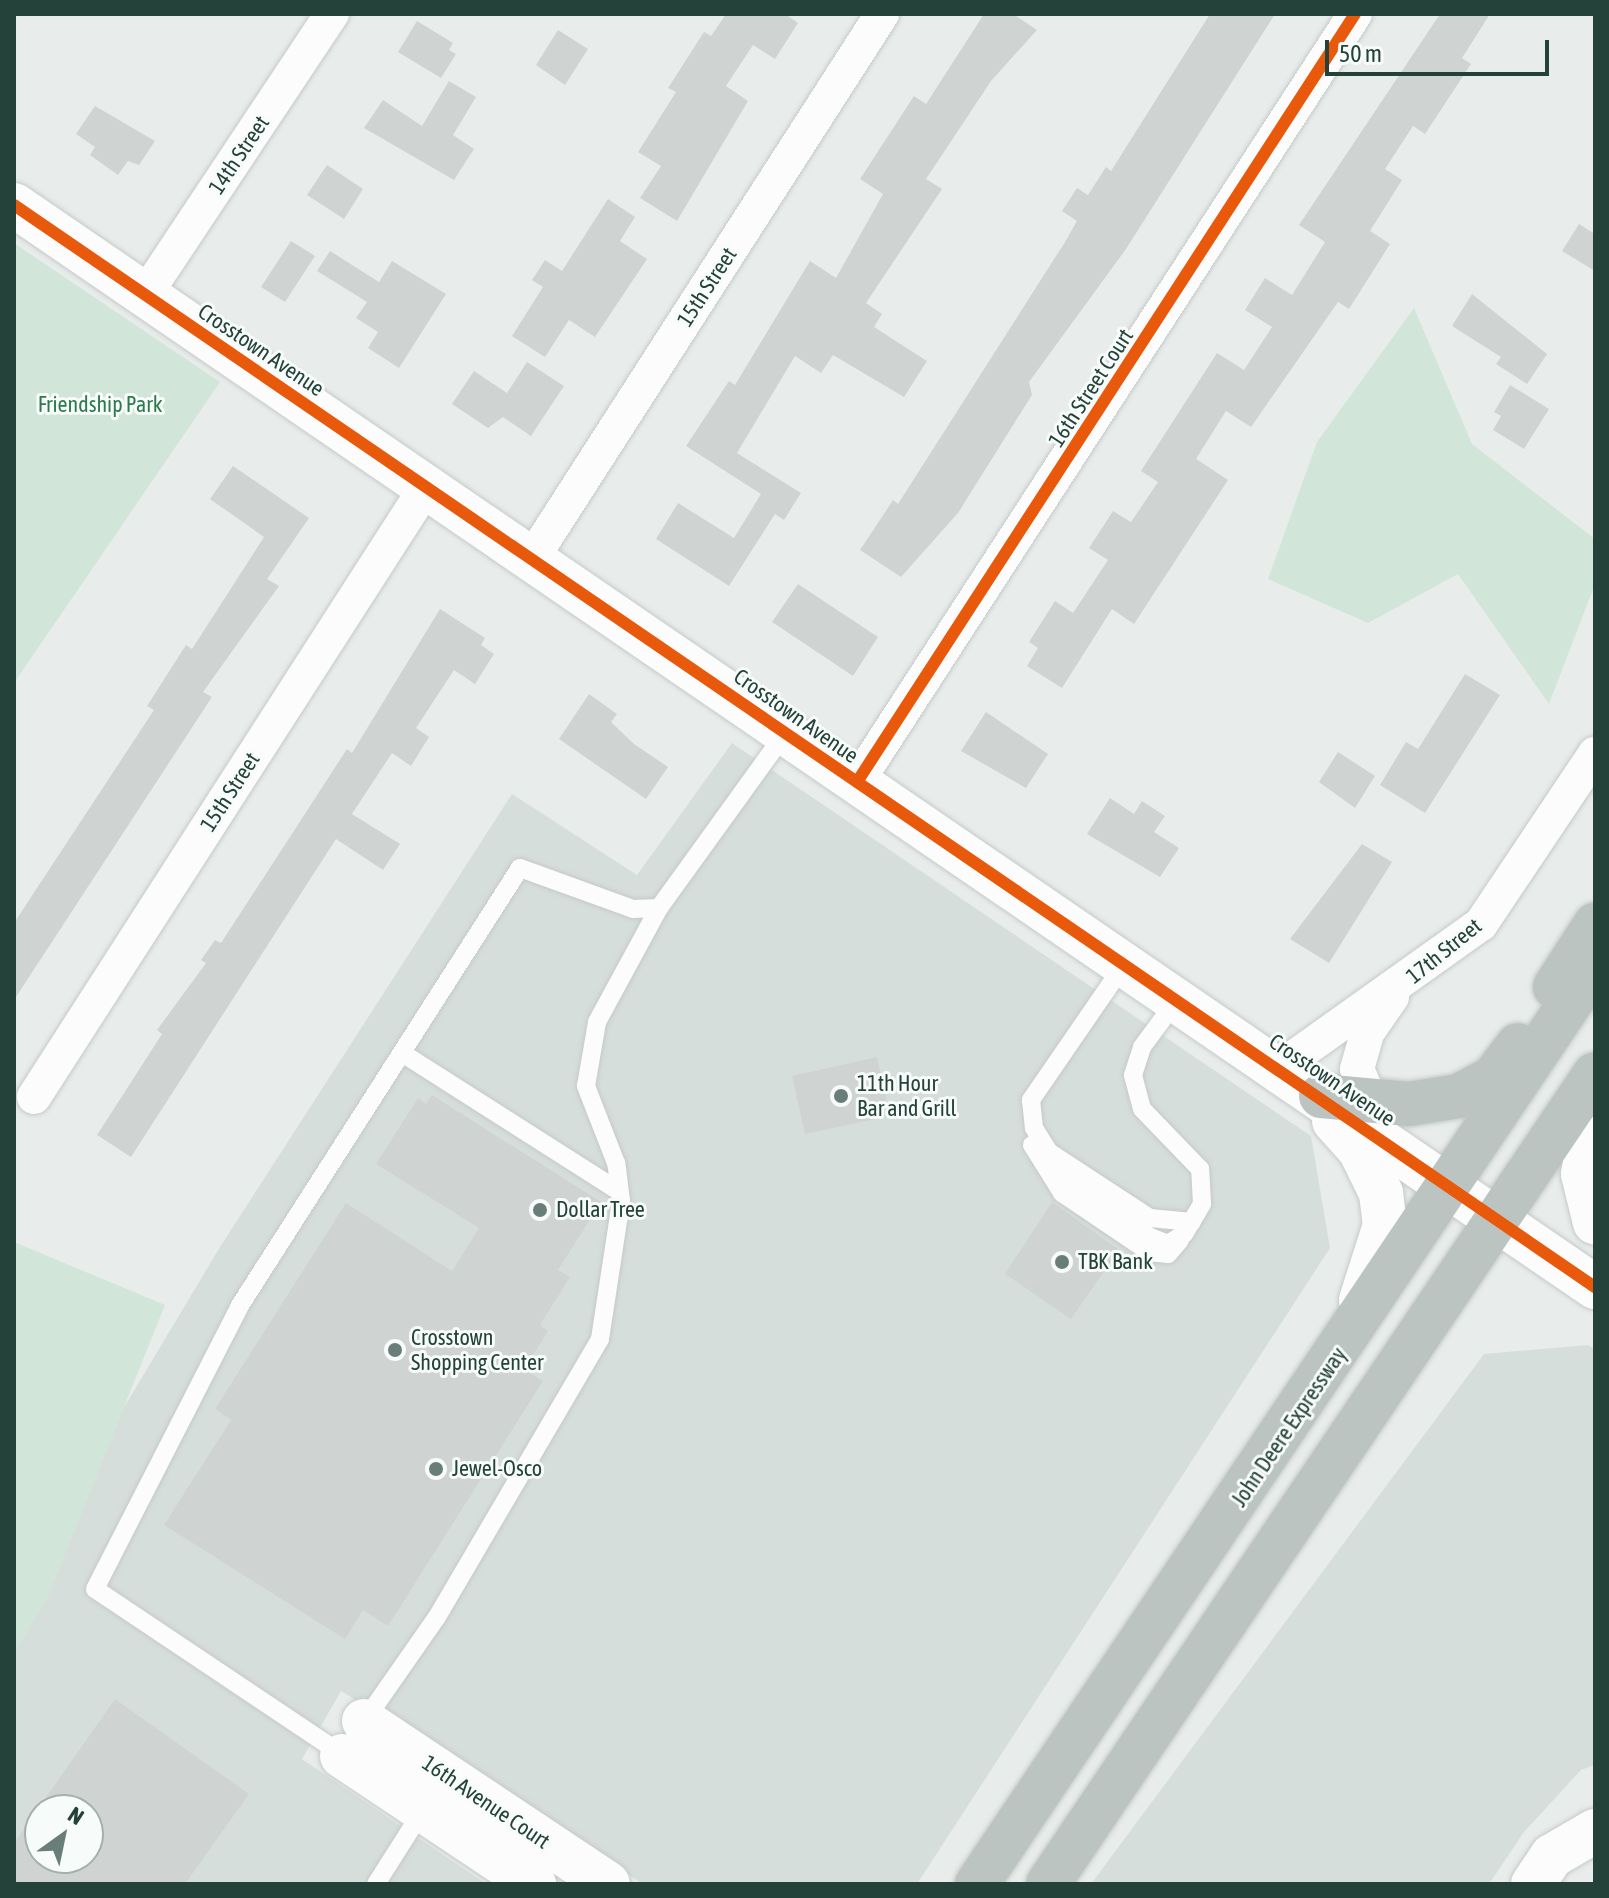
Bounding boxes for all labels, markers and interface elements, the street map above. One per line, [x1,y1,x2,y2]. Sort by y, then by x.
scale bar [1329,24,1553,74]
text: 50 m [1339,40,1382,67]
street label: 14th Street [203,111,275,199]
street label: 15th Street [672,243,742,331]
street label: Crosstown Avenue [193,298,329,402]
street label: 16th Street Court [1043,324,1139,452]
park label: Friendship Park [38,392,162,418]
street label: Crosstown Avenue [729,663,863,769]
street label: 15th Street [195,748,265,836]
street label: 17th Street [1401,913,1487,989]
street label: Crosstown Avenue [1264,1028,1400,1132]
place label: 11th Hour Bar and Grill [857,1070,956,1122]
marker: 11th Hour Bar and Grill [832,1087,850,1105]
place label: Dollar Tree [556,1197,645,1223]
marker: Dollar Tree [531,1201,549,1219]
place label: TBK Bank [1078,1249,1153,1275]
marker: TBK Bank [1053,1253,1071,1271]
place label: Crosstown Shopping Center [411,1324,543,1376]
marker: Crosstown Shopping Center [386,1341,404,1359]
street label: John Deere Expressway [1226,1342,1352,1512]
place label: Jewel-Osco [452,1456,542,1482]
marker: Jewel-Osco [427,1460,445,1478]
street label: 16th Avenue Court [417,1750,555,1854]
north arrow [24,1794,104,1874]
text: N [63,1801,89,1830]

